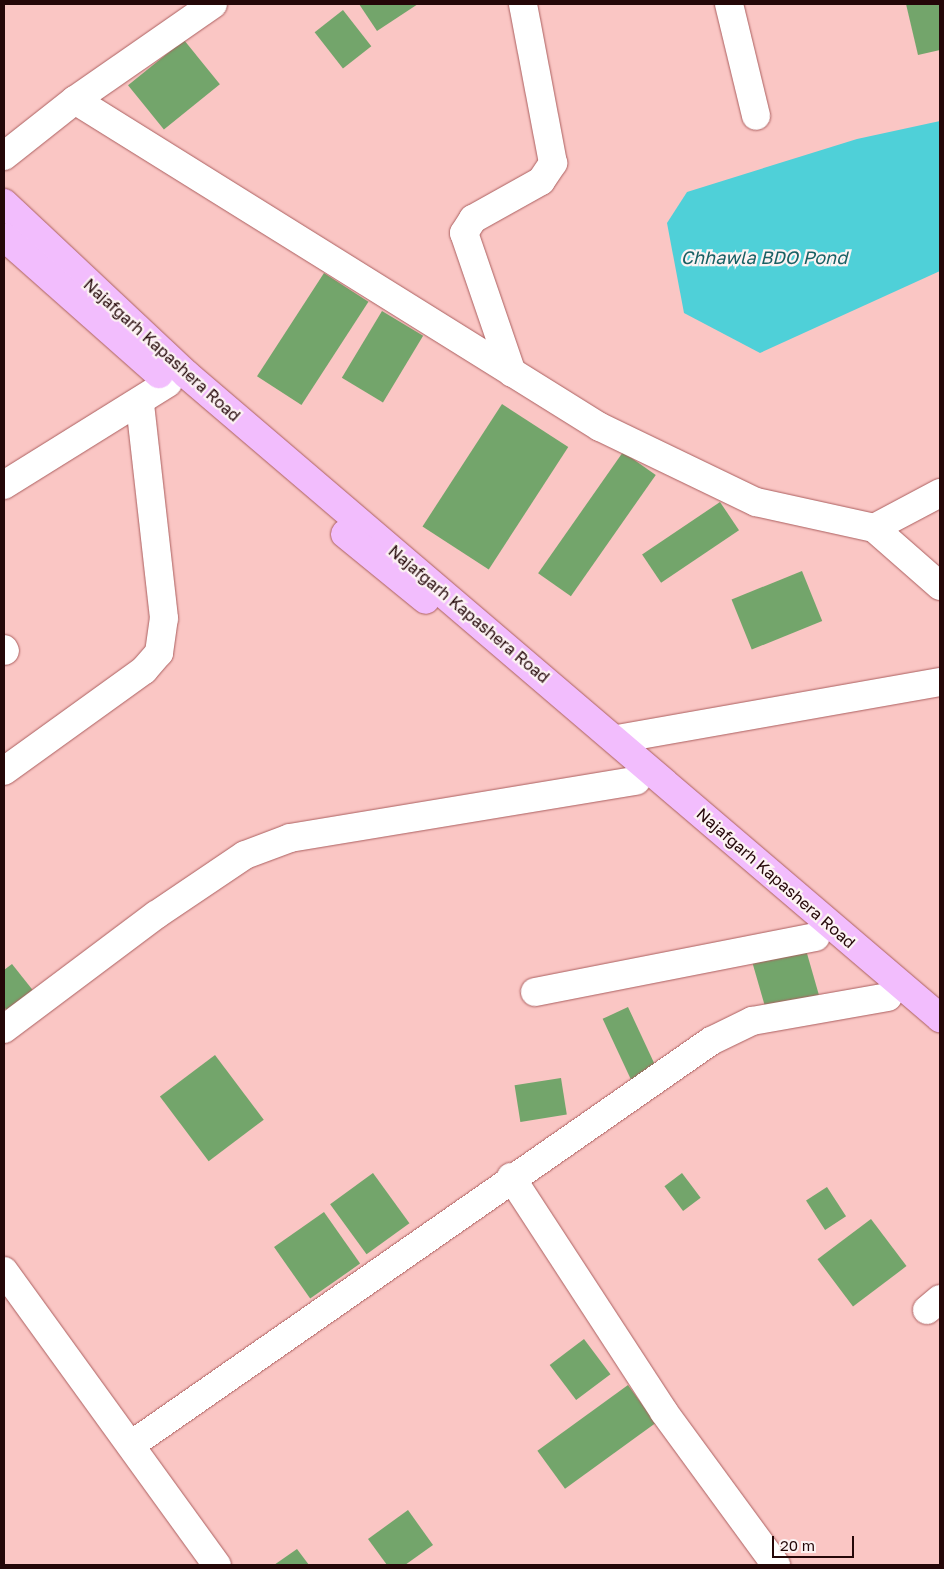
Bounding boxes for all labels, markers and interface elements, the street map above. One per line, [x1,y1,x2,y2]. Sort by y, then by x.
water label: Chhawla BDO Pond [681,246,847,268]
street label: Najafgarh Kapashera Road [80,275,244,425]
street label: Najafgarh Kapashera Road [385,541,553,687]
street label: Najafgarh Kapashera Road [693,804,859,952]
scale bar [774,1526,856,1558]
text: 20 m [780,1536,815,1554]

